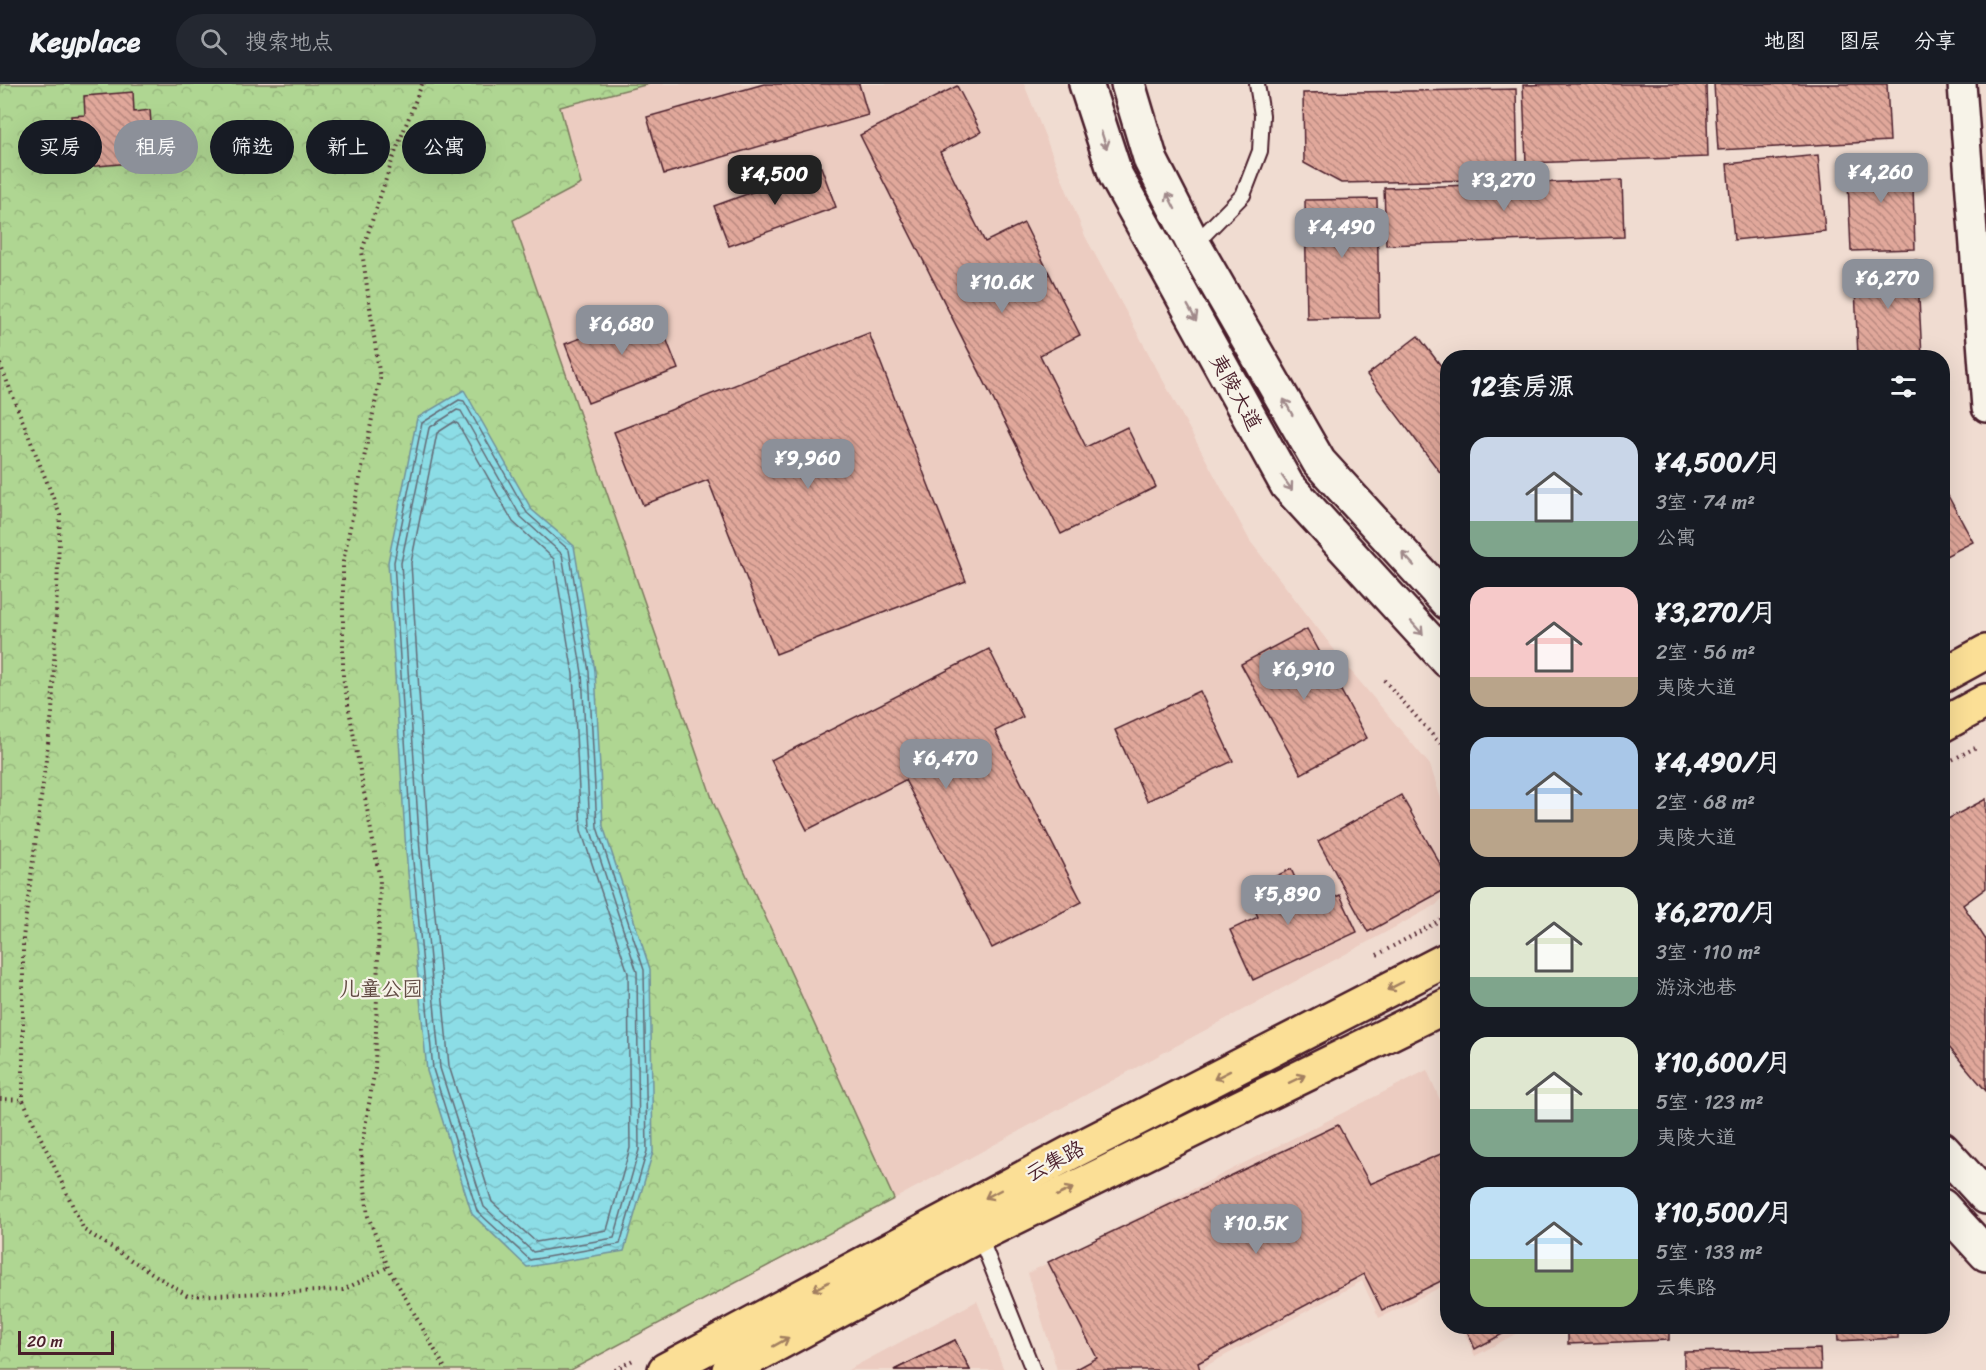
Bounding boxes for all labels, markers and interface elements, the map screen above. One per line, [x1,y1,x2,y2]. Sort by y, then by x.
search box [176,14,596,68]
text: Keyplace [30,17,140,66]
text: 搜索地点 [245,22,333,61]
text: 地图 [1764,22,1806,60]
text: 图层 [1839,22,1881,60]
text: 分享 [1914,22,1956,60]
icon: search [197,25,230,58]
chip: 买房 [18,120,102,174]
chip: 租房 [114,120,198,174]
chip: 筛选 [210,120,294,174]
chip: 新上 [306,120,390,174]
chip: 公寓 [402,120,486,174]
one-way arrow [1099,130,1110,149]
pin: ¥4,260 [1832,153,1930,204]
pin: ¥4,500 [726,155,824,206]
text: ¥4,260 [1849,155,1913,190]
text: ¥4,500 [742,157,808,192]
pin: ¥3,270 [1455,161,1553,212]
text: ¥3,270 [1472,163,1536,198]
one-way arrow [1165,192,1177,210]
pin: ¥4,490 [1293,208,1391,259]
text: ¥4,490 [1309,210,1375,245]
pin: ¥6,270 [1839,259,1937,310]
text: ¥6,270 [1856,261,1920,296]
pin: ¥10.6K [953,263,1051,314]
text: ¥10.6K [971,265,1033,300]
one-way arrow [1186,304,1198,321]
pin: ¥6,680 [573,305,671,356]
text: ¥6,680 [590,307,654,342]
street label: 夷陵大道 [1199,346,1273,438]
text: 12套房源 [1470,363,1574,409]
icon: filters [1887,370,1920,403]
one-way arrow [1282,399,1294,416]
pin: ¥9,960 [759,439,857,490]
text: ¥4,500/月 [1656,439,1781,485]
text: ¥9,960 [775,441,841,476]
icon: home [1518,461,1590,533]
one-way arrow [1281,474,1293,490]
text: 3室 · 74 m² [1656,485,1755,520]
text: 公寓 [1656,520,1696,555]
one-way arrow [1401,552,1415,567]
text: ¥3,270/月 [1656,589,1777,635]
icon: home [1518,611,1590,683]
one-way arrow [1410,620,1424,635]
text: 2室 · 56 m² [1656,635,1755,670]
pin: ¥6,910 [1255,650,1353,701]
text: ¥6,910 [1273,652,1335,687]
text: 夷陵大道 [1656,670,1736,705]
pin: ¥6,470 [897,739,995,790]
text: ¥4,490/月 [1656,739,1781,785]
text: ¥6,470 [914,741,978,776]
icon: home [1518,761,1590,833]
text: 2室 · 68 m² [1656,785,1755,820]
text: 夷陵大道 [1656,820,1736,855]
pin: ¥5,890 [1239,875,1337,926]
text: ¥5,890 [1255,877,1321,912]
text: ¥6,270/月 [1656,889,1777,935]
icon: home [1518,911,1590,983]
text: 3室 · 110 m² [1656,935,1761,970]
park label: 儿童公园 [339,970,423,1008]
text: 游泳池巷 [1656,970,1736,1005]
one-way arrow [1387,981,1405,992]
text: ¥10,600/月 [1656,1039,1792,1085]
icon: home [1518,1061,1590,1133]
one-way arrow [1213,1069,1231,1081]
one-way arrow [1287,1073,1305,1085]
text: 5室 · 123 m² [1656,1085,1764,1120]
text: 夷陵大道 [1656,1120,1736,1155]
street label: 云集路 [1018,1129,1092,1193]
one-way arrow [1055,1186,1073,1198]
one-way arrow [985,1188,1002,1200]
text: ¥10,500/月 [1656,1189,1793,1235]
pin: ¥10.5K [1207,1204,1305,1255]
text: ¥10.5K [1225,1206,1287,1241]
icon: home [1518,1211,1590,1283]
text: 5室 · 133 m² [1656,1235,1763,1270]
text: 云集路 [1656,1270,1716,1305]
one-way arrow [813,1281,831,1292]
text: 20 m [27,1327,63,1356]
scale bar [18,1328,114,1356]
one-way arrow [772,1336,789,1348]

